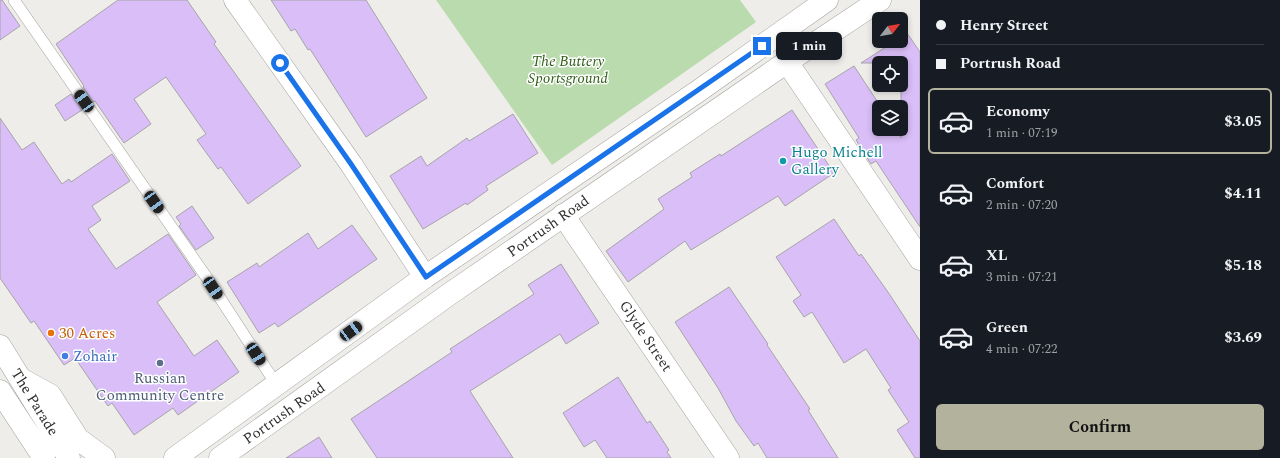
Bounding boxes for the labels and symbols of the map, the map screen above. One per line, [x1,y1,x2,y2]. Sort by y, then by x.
north arrow [872,12,908,48]
callout: 1 min [776,32,842,60]
route end [753,37,771,55]
park label: The Buttery Sportsground [528,50,608,90]
route start [271,54,289,72]
car [72,88,96,114]
place label: Hugo Michell Gallery [791,141,883,181]
marker: Hugo Michell Gallery [778,156,788,166]
car [142,189,166,215]
street label: Portrush Road [502,189,594,263]
car [201,275,225,301]
street label: Glyde Street [613,296,678,377]
car [338,319,364,343]
place label: 30 Acres [59,322,116,345]
marker: 30 Acres [46,328,56,338]
car [244,341,268,367]
place label: Zohair [73,345,117,368]
marker: Zohair [60,351,70,361]
marker: Russian Community Centre [155,358,165,368]
street label: The Parade [5,364,64,440]
place label: Russian Community Centre [96,367,224,407]
street label: Portrush Road [238,376,330,450]

